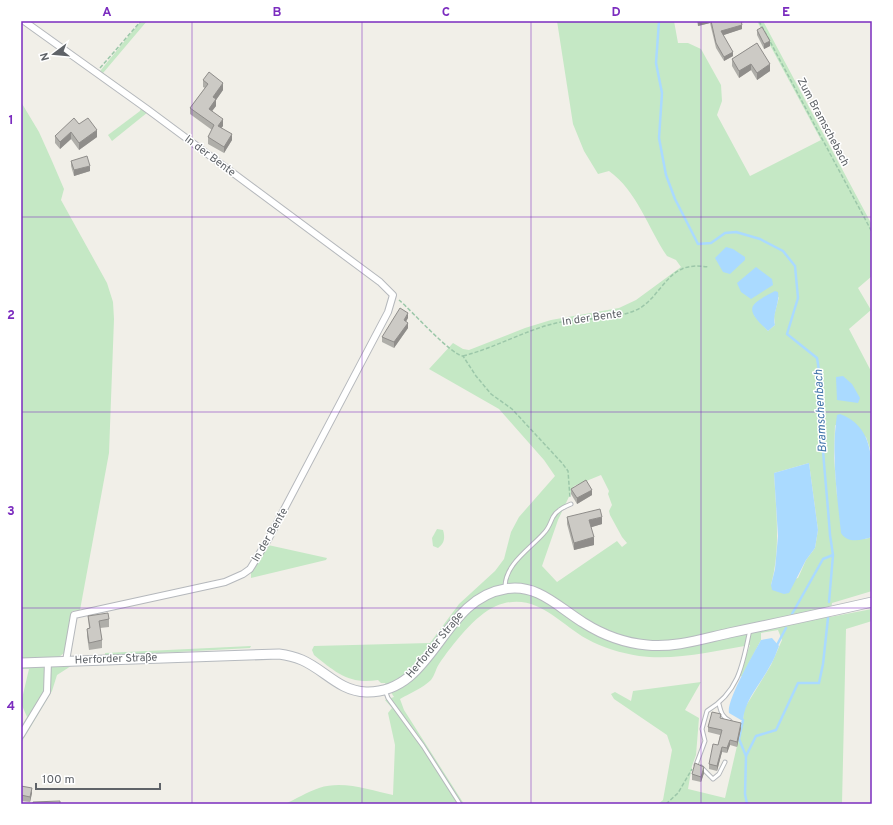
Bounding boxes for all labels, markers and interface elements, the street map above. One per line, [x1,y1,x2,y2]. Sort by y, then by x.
text: A [102,5,112,21]
text: B [273,5,282,21]
text: C [442,5,450,21]
text: D [611,5,621,21]
text: E [782,5,790,21]
north arrow [34,34,74,74]
text: N [38,51,53,62]
street label: Zum Bramschebach [794,75,852,169]
text: 1 [8,113,14,129]
street label: In der Bente [182,132,238,180]
street label: In der Bente [561,307,623,329]
text: 2 [7,308,15,324]
water label: Bramschenbach [811,368,831,453]
text: 3 [7,504,15,520]
street label: In der Bente [249,505,291,565]
street label: Herforder Straße [403,609,467,681]
street label: Herforder Straße [74,651,158,667]
text: 4 [7,699,15,715]
scale bar [36,765,160,791]
text: 100 m [42,772,75,788]

